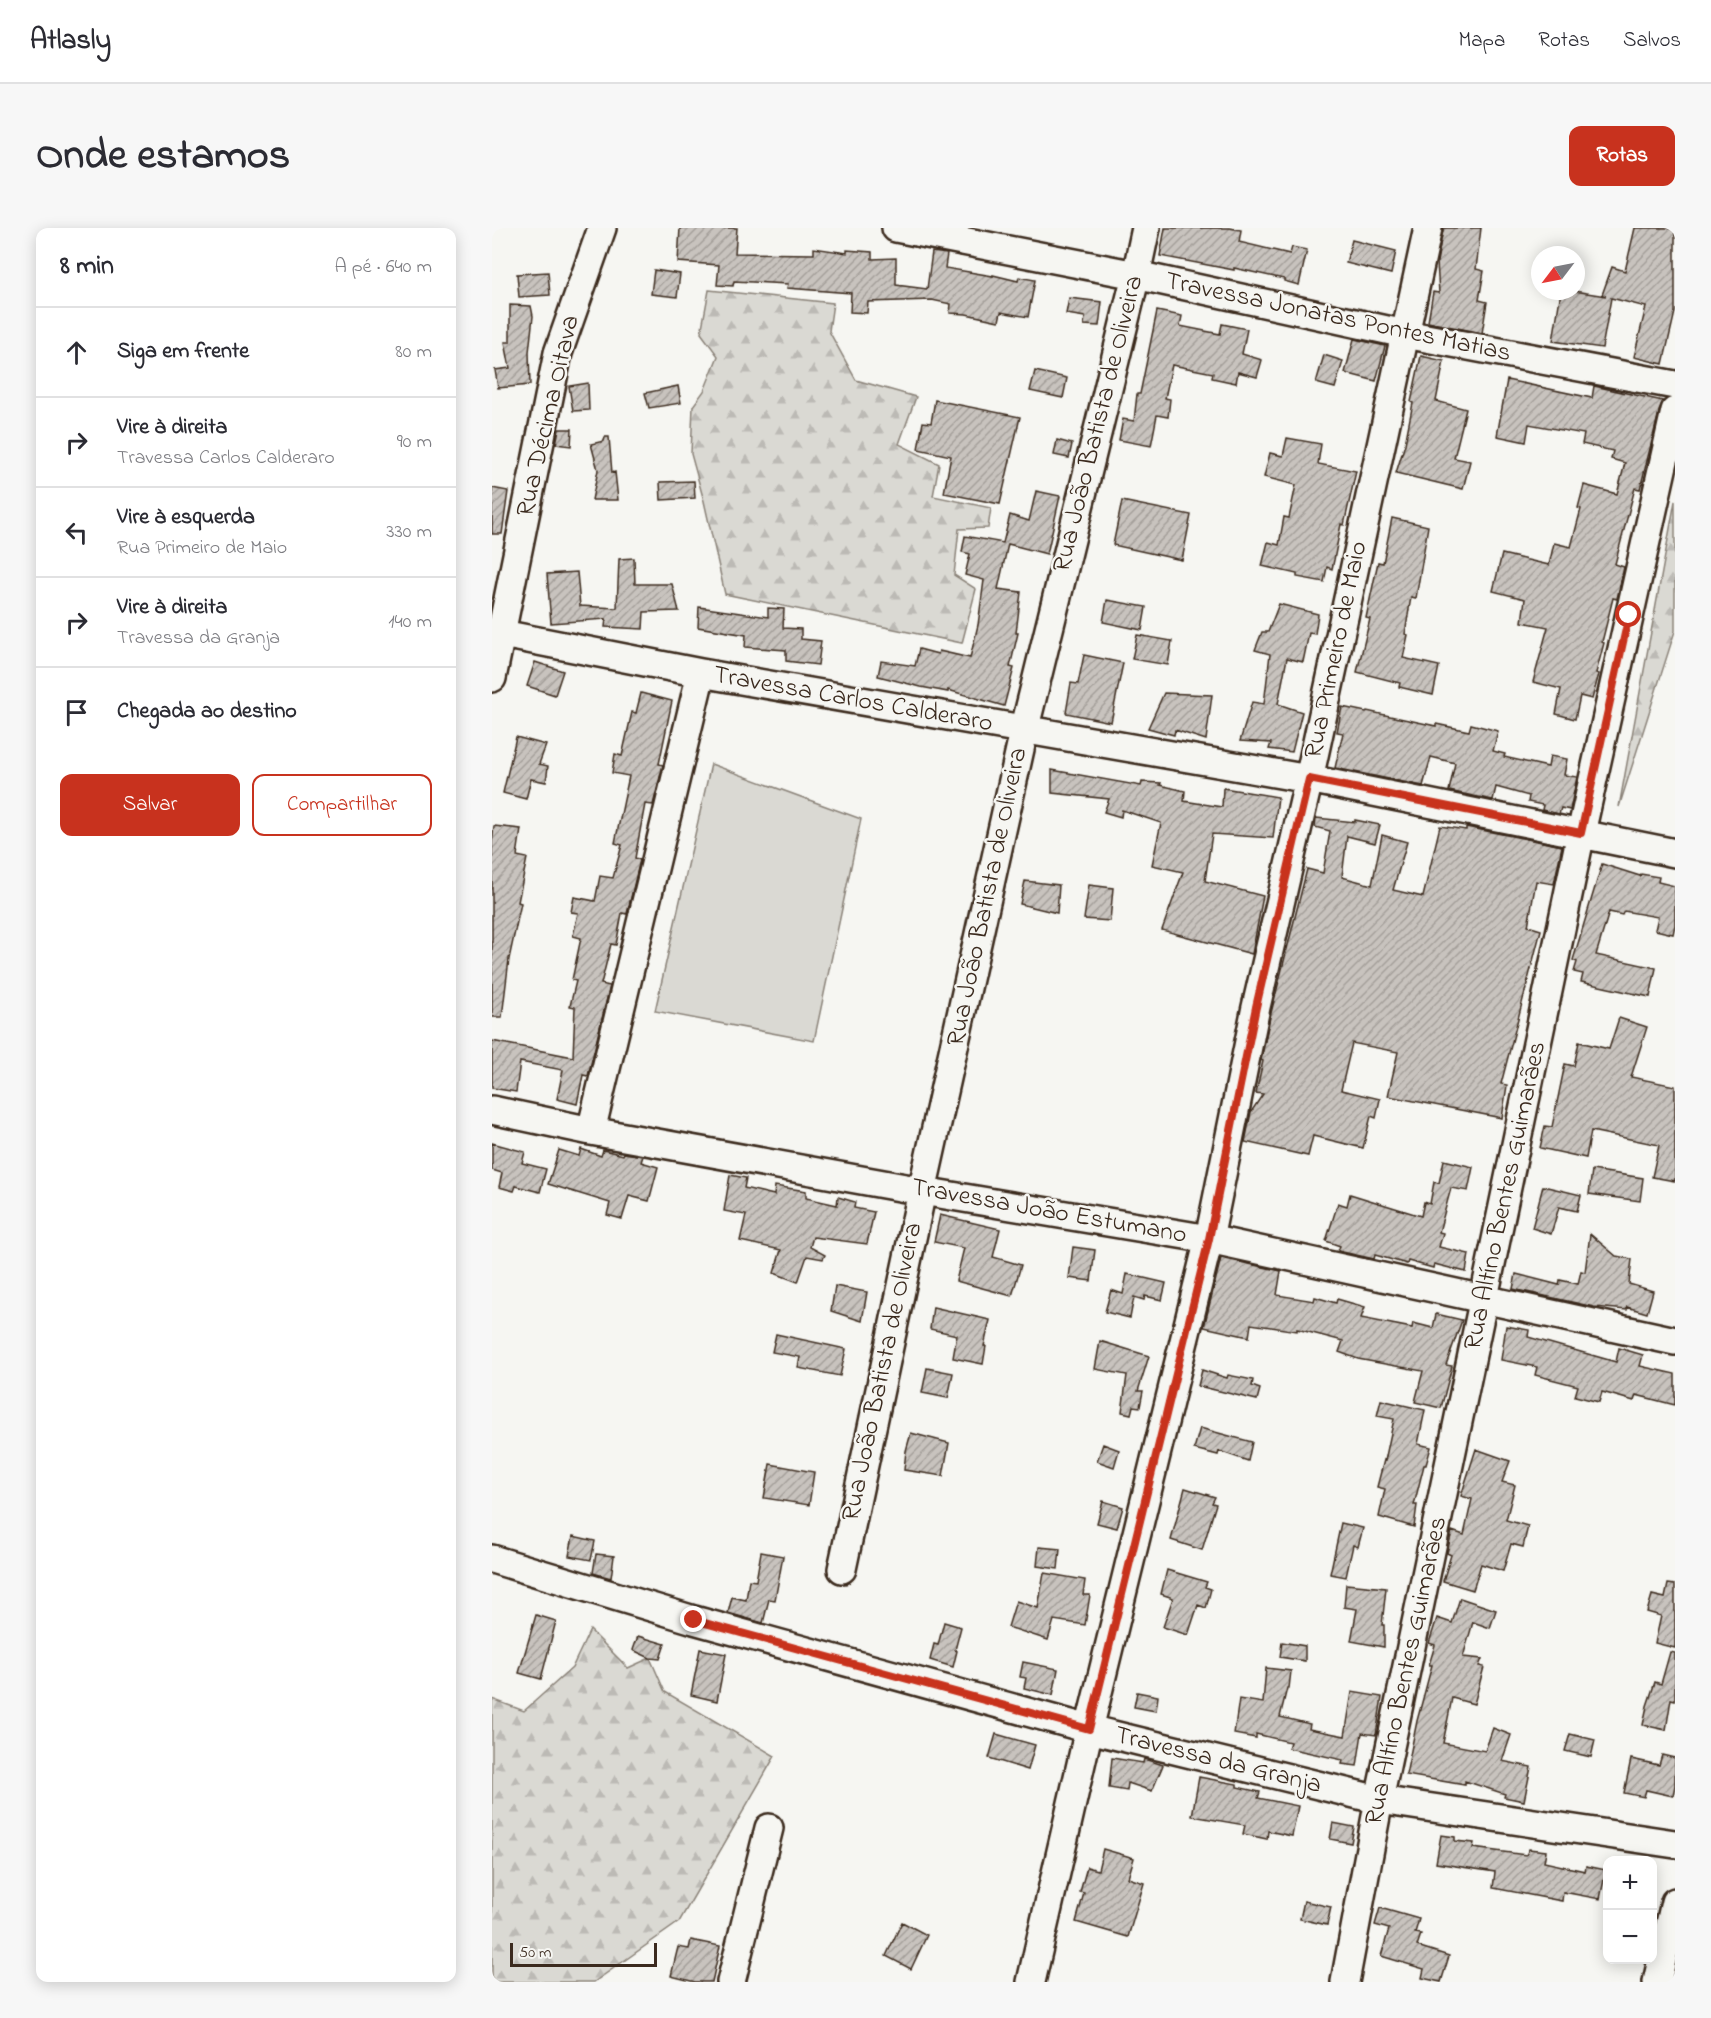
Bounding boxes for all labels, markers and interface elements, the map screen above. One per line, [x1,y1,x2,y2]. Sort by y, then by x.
text: Atlasly [30,21,111,62]
text: Mapa [1458,26,1505,56]
text: Rotas [1538,26,1590,56]
text: Salvos [1623,26,1681,56]
text: Onde estamos [36,126,290,187]
button: Rotas [1569,126,1675,186]
north arrow [1531,246,1585,300]
text: 8 min [60,248,114,286]
text: A pé · 640 m [334,253,432,282]
street label: Travessa Jonatas Pontes Matias [1162,263,1514,373]
street label: Rua João Batista de Oliveira [1044,272,1154,576]
street label: Rua Décima Oitava [507,311,591,521]
icon: ahead [60,336,93,369]
text: Siga em frente [117,336,249,368]
text: 80 m [395,338,432,367]
text: Vire à direita [117,412,227,444]
icon: right [60,426,93,459]
text: 90 m [397,428,432,457]
text: Travessa Carlos Calderaro [117,444,335,473]
text: Vire à esquerda [117,502,255,534]
icon: left [60,516,93,549]
text: 330 m [386,518,432,547]
text: Rua Primeiro de Maio [117,534,287,563]
street label: Rua Primeiro de Maio [1295,538,1379,762]
text: Vire à direita [117,592,227,624]
route start [1615,601,1641,627]
icon: right [60,606,93,639]
text: 140 m [388,608,432,637]
text: Travessa da Granja [117,624,280,653]
street label: Travessa Carlos Calderaro [710,657,996,743]
icon: arrive [60,696,93,729]
text: Chegada ao destino [117,696,297,728]
street label: Rua João Batista de Oliveira [938,744,1038,1050]
button: Salvar [60,774,240,836]
button: Compartilhar [252,774,432,836]
street label: Rua Altíno Bentes Guimarães [1455,1038,1557,1354]
street label: Travessa João Estumano [908,1169,1190,1255]
street label: Rua João Batista de Oliveira [833,1219,933,1525]
street label: Rua Altíno Bentes Guimarães [1356,1513,1458,1829]
route end [680,1606,706,1632]
street label: Travessa da Granja [1111,1717,1325,1805]
map controls [1603,1856,1657,1964]
button: + [1603,1856,1657,1910]
button: − [1603,1910,1657,1964]
scale bar [510,1940,657,1968]
text: 50 m [519,1941,551,1965]

